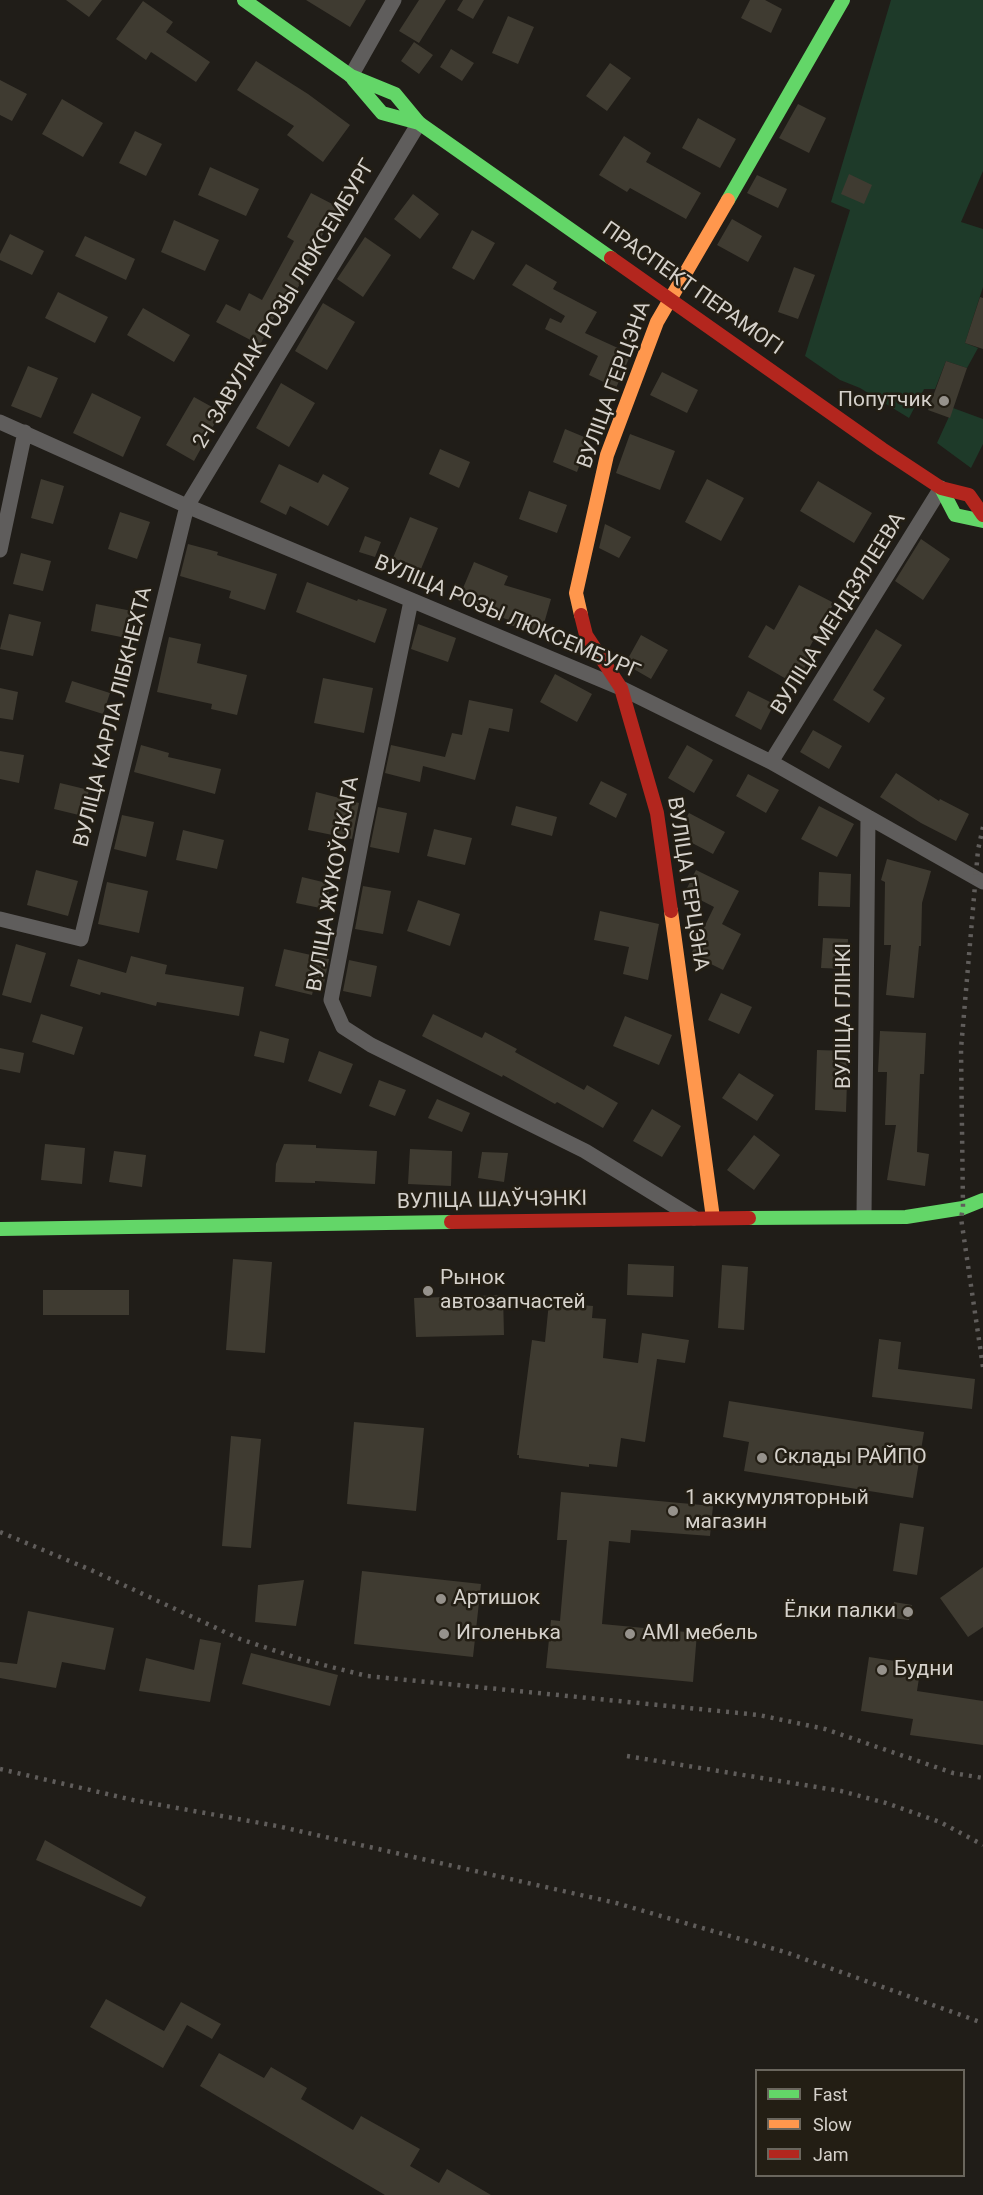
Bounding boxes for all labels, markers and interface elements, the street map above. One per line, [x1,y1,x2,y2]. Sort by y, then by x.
street label: 2-І ЗАВУЛАК РОЗЫ ЛЮКСЕМБУРГ [188,155,382,453]
street label: ПРАСПЕКТ ПЕРАМОГІ [597,217,787,361]
street label: ВУЛІЦА ГЕРЦЭНА [573,298,657,472]
place label: Попутчик [838,388,932,414]
marker: Попутчик [937,394,951,408]
street label: ВУЛІЦА МЕНДЗЯЛЕЕВА [767,508,911,720]
street label: ВУЛІЦА РОЗЫ ЛЮКСЕМБУРГ [370,551,644,685]
street label: ВУЛІЦА КАРЛА ЛІБКНЕХТА [69,584,159,850]
street label: ВУЛІЦА ЖУКОЎСКАГА [303,775,365,993]
street label: ВУЛІЦА ГЕРЦЭНА [661,795,713,973]
street label: ВУЛІЦА ГЛІНКІ [832,943,858,1089]
street label: ВУЛІЦА ШАЎЧЭНКІ [397,1187,587,1215]
place label: Рынок автозапчастей [440,1266,586,1316]
marker: Рынок автозапчастей [421,1284,435,1298]
place label: Склады РАЙПО [774,1445,927,1471]
marker: Склады РАЙПО [755,1451,769,1465]
place label: 1 аккумуляторный магазин [685,1486,869,1536]
marker: 1 аккумуляторный магазин [666,1504,680,1518]
place label: Артишок [453,1586,540,1612]
marker: Артишок [434,1592,448,1606]
place label: Ёлки палки [784,1599,896,1625]
marker: Ёлки палки [901,1605,915,1619]
place label: Иголенька [456,1621,561,1647]
place label: AMI мебель [642,1621,758,1647]
marker: Иголенька [437,1627,451,1641]
marker: AMI мебель [623,1627,637,1641]
place label: Будни [894,1657,954,1683]
marker: Будни [875,1663,889,1677]
legend [755,2069,965,2177]
text: Fast [813,2084,848,2105]
text: Slow [813,2114,852,2135]
text: Jam [813,2144,849,2165]

